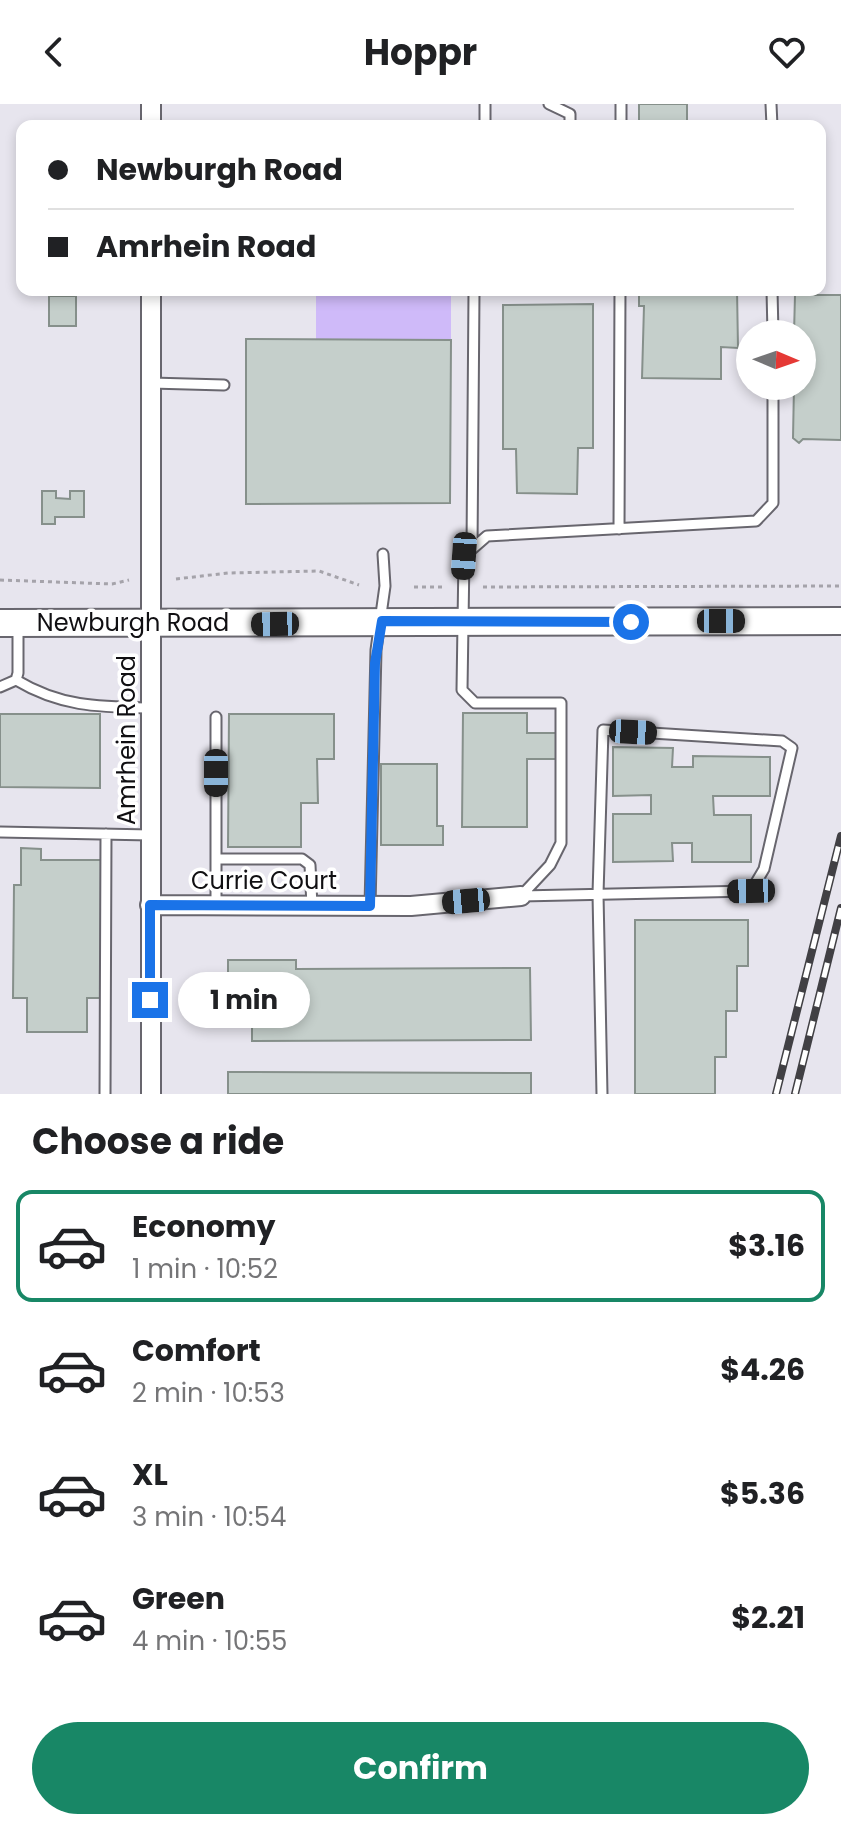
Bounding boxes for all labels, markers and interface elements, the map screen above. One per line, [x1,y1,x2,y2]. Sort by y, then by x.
text: Hoppr [364,27,477,78]
icon: back [32,30,76,74]
icon: heart [765,30,809,74]
text: Newburgh Road [96,148,343,191]
text: Amrhein Road [96,225,316,268]
north arrow [736,320,816,400]
map controls [736,320,816,400]
car [450,531,478,581]
route start [613,604,649,640]
street label: Newburgh Road [37,606,229,639]
car [697,609,745,633]
car [251,612,299,636]
street label: Amrhein Road [110,655,143,825]
car [608,719,658,745]
car [204,749,228,797]
street label: Currie Court [191,864,337,897]
car [727,879,775,903]
car [441,887,491,915]
callout: 1 min [178,972,310,1028]
route end [132,982,168,1018]
text: 1 min [210,982,278,1018]
text: Choose a ride [32,1116,284,1167]
text: Economy [132,1205,276,1248]
icon: car [36,1210,108,1282]
text: $3.16 [728,1224,805,1267]
text: 1 min · 10:52 [132,1251,278,1287]
text: Comfort [132,1329,261,1372]
icon: car [36,1334,108,1406]
text: $4.26 [720,1348,805,1391]
text: 2 min · 10:53 [132,1375,285,1411]
text: XL [132,1453,168,1496]
icon: car [36,1458,108,1530]
text: $5.36 [720,1472,805,1515]
text: 3 min · 10:54 [132,1499,286,1535]
text: Green [132,1577,225,1620]
icon: car [36,1582,108,1654]
text: $2.21 [731,1596,805,1639]
text: 4 min · 10:55 [132,1623,287,1659]
button: Confirm [32,1722,809,1814]

